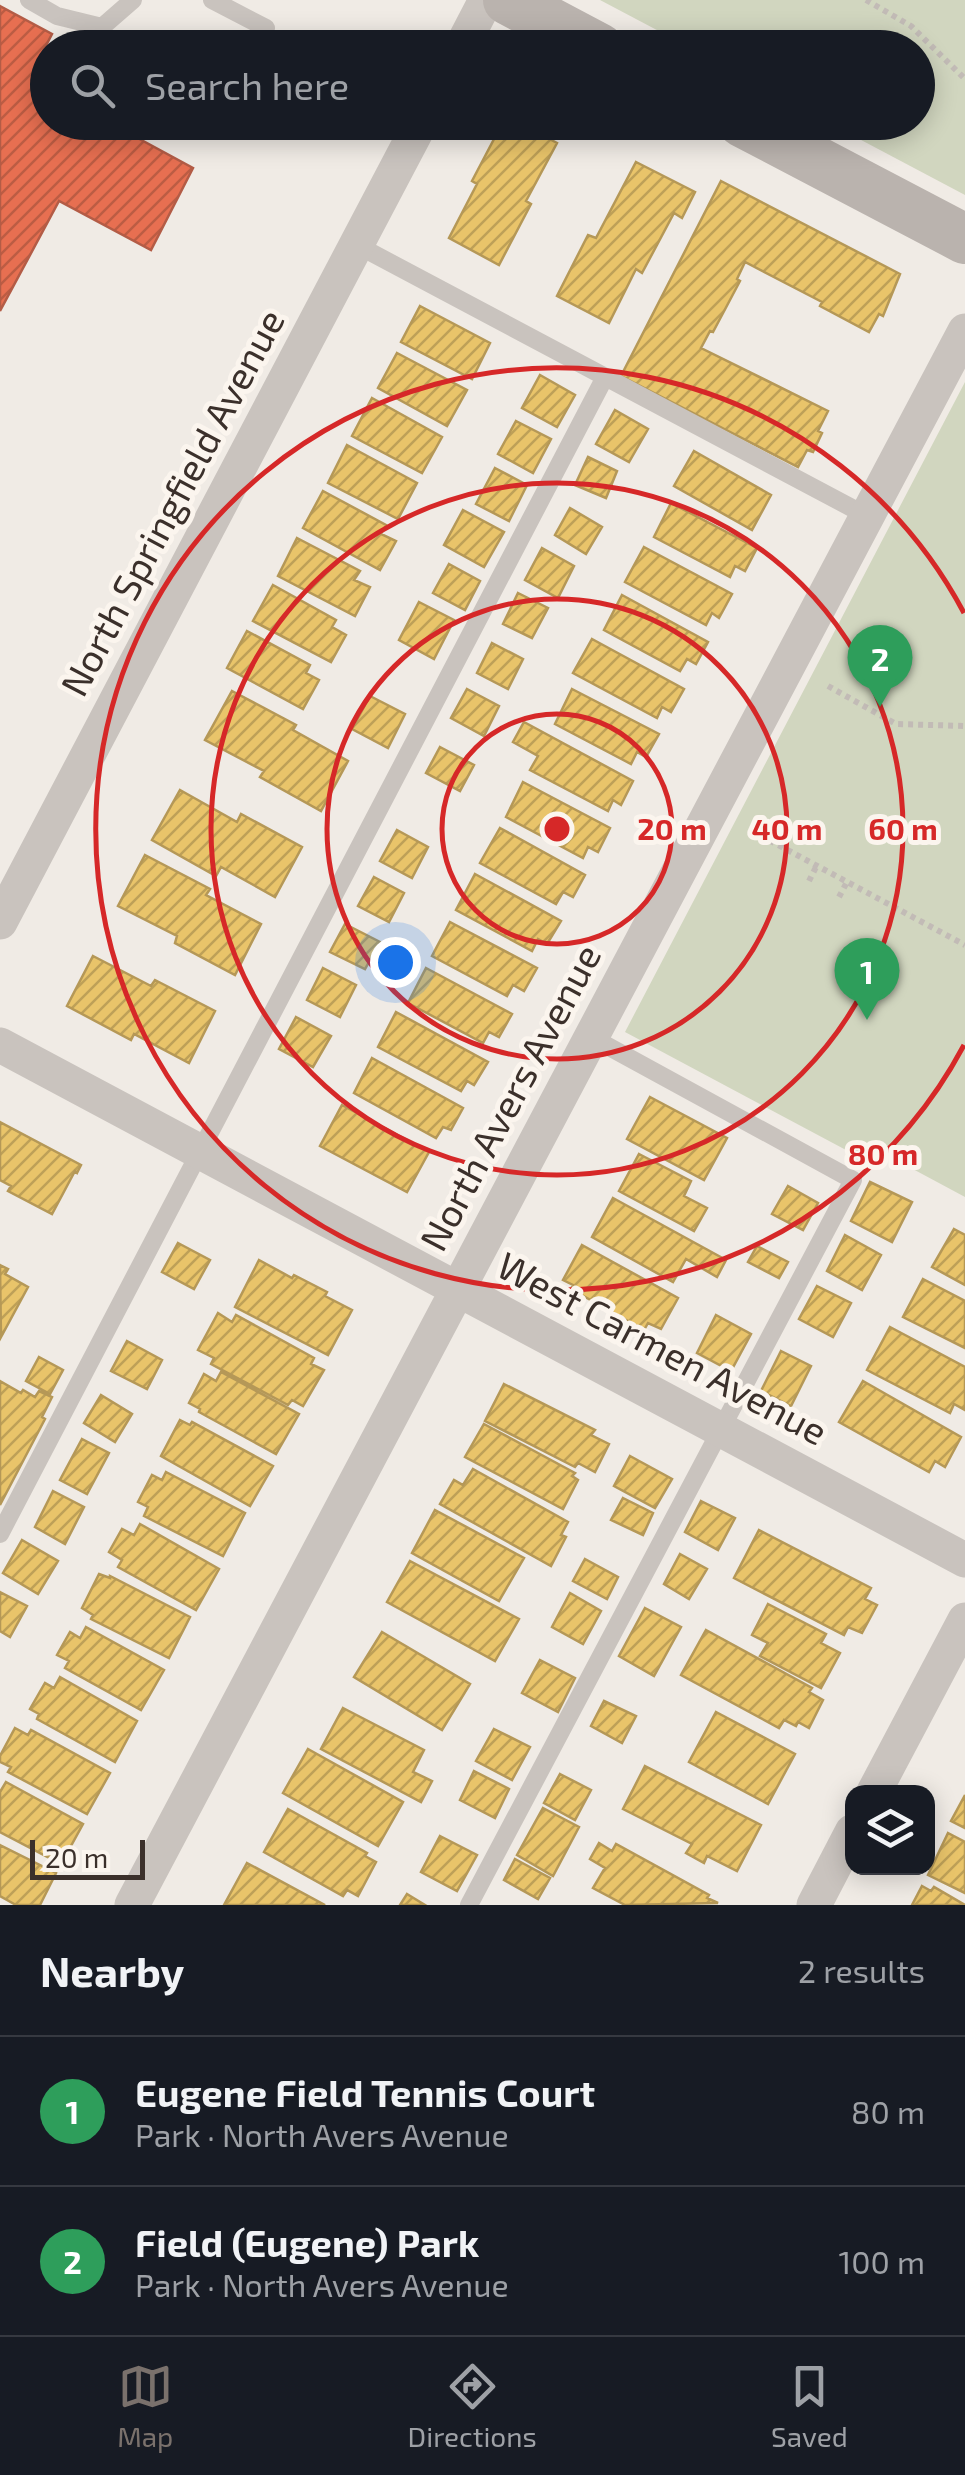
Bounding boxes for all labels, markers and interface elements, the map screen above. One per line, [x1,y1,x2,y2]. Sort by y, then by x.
search box [30,30,935,140]
icon: search [65,58,120,113]
text: Search here [145,62,349,108]
street label: North Springfield Avenue [50,301,293,703]
pin: 2 [848,624,912,707]
text: 20 m [637,810,707,846]
text: 40 m [752,810,822,846]
text: 60 m [868,810,938,846]
centre of rings [539,811,575,847]
street label: North Avers Avenue [409,936,609,1258]
your location [370,937,421,988]
pin: 1 [834,938,900,1020]
text: 80 m [848,1135,918,1171]
street label: West Carmen Avenue [490,1241,836,1454]
map controls [845,1785,935,1875]
button: layers [845,1785,935,1875]
scale bar [30,1835,145,1880]
text: 20 m [45,1840,108,1874]
text: Nearby [40,1945,184,1995]
text: 2 results [798,1951,925,1989]
text: Eugene Field Tennis Court [135,2069,595,2115]
text: 1 [66,2092,79,2130]
text: 80 m [851,2092,925,2130]
text: Park · North Avers Avenue [135,2115,509,2153]
text: Field (Eugene) Park [135,2219,479,2265]
text: 2 [63,2242,82,2280]
text: 100 m [839,2242,925,2280]
text: Park · North Avers Avenue [135,2265,509,2303]
tab: Map [117,2359,173,2453]
tab: Directions [408,2359,537,2453]
tab: Saved [771,2359,848,2453]

